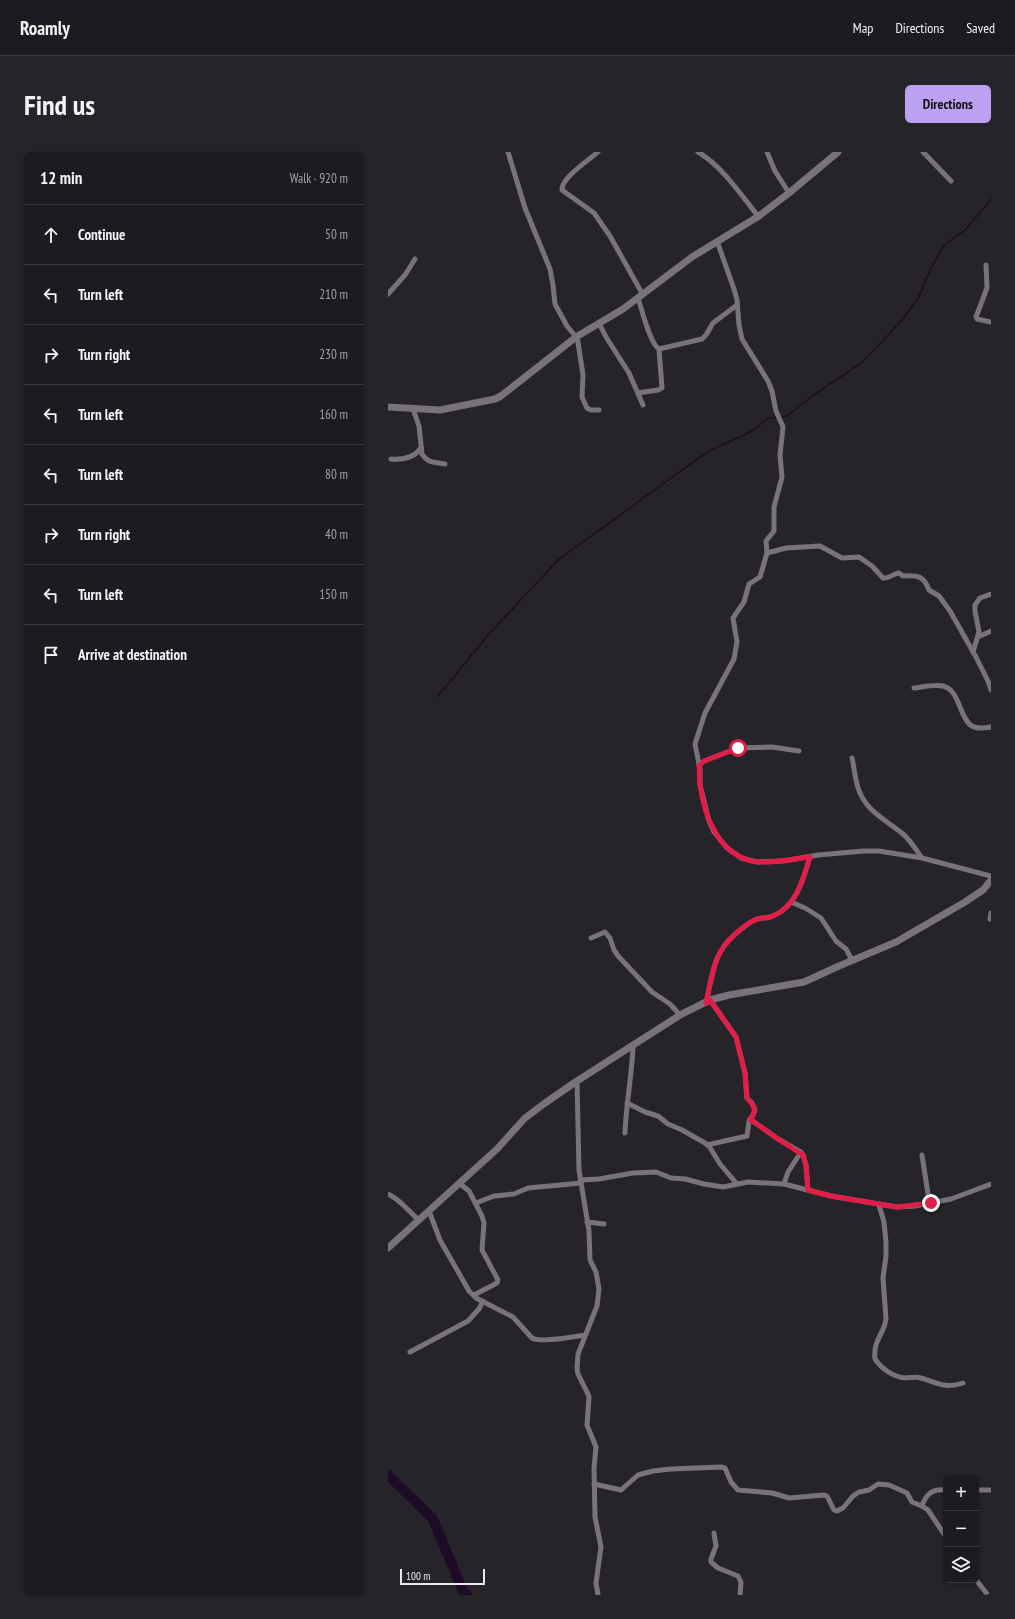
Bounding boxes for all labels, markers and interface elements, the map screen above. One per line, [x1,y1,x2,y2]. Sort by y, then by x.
text: Roamly [20,16,70,40]
text: Map [853,19,873,37]
text: Directions [895,19,944,37]
text: Saved [966,19,995,37]
button: Directions [905,85,991,123]
text: Find us [24,86,95,123]
text: 12 min [40,167,82,189]
text: Walk · 920 m [290,170,348,187]
icon: ahead [40,224,62,246]
text: Continue [78,225,125,244]
text: 50 m [325,226,348,243]
icon: left [40,284,62,306]
text: Turn left [78,285,123,304]
text: 210 m [319,286,348,303]
icon: right [40,344,62,366]
text: Turn right [78,345,130,364]
text: 230 m [319,346,348,363]
icon: left [40,404,62,426]
text: Turn left [78,405,123,424]
text: 160 m [319,406,348,423]
icon: left [40,464,62,486]
text: Turn left [78,465,123,484]
text: 80 m [325,466,348,483]
icon: right [40,524,62,546]
text: Turn right [78,525,130,544]
text: 40 m [325,526,348,543]
icon: left [40,584,62,606]
text: Turn left [78,585,123,604]
text: 150 m [319,586,348,603]
icon: arrive [40,644,62,666]
text: Arrive at destination [78,645,187,664]
route start [729,739,747,757]
route end [922,1194,940,1212]
map controls [943,1475,979,1583]
button: + [943,1475,979,1511]
button: − [943,1511,979,1547]
button: layers [943,1547,979,1583]
scale bar [400,1567,485,1586]
text: 100 m [406,1569,430,1583]

